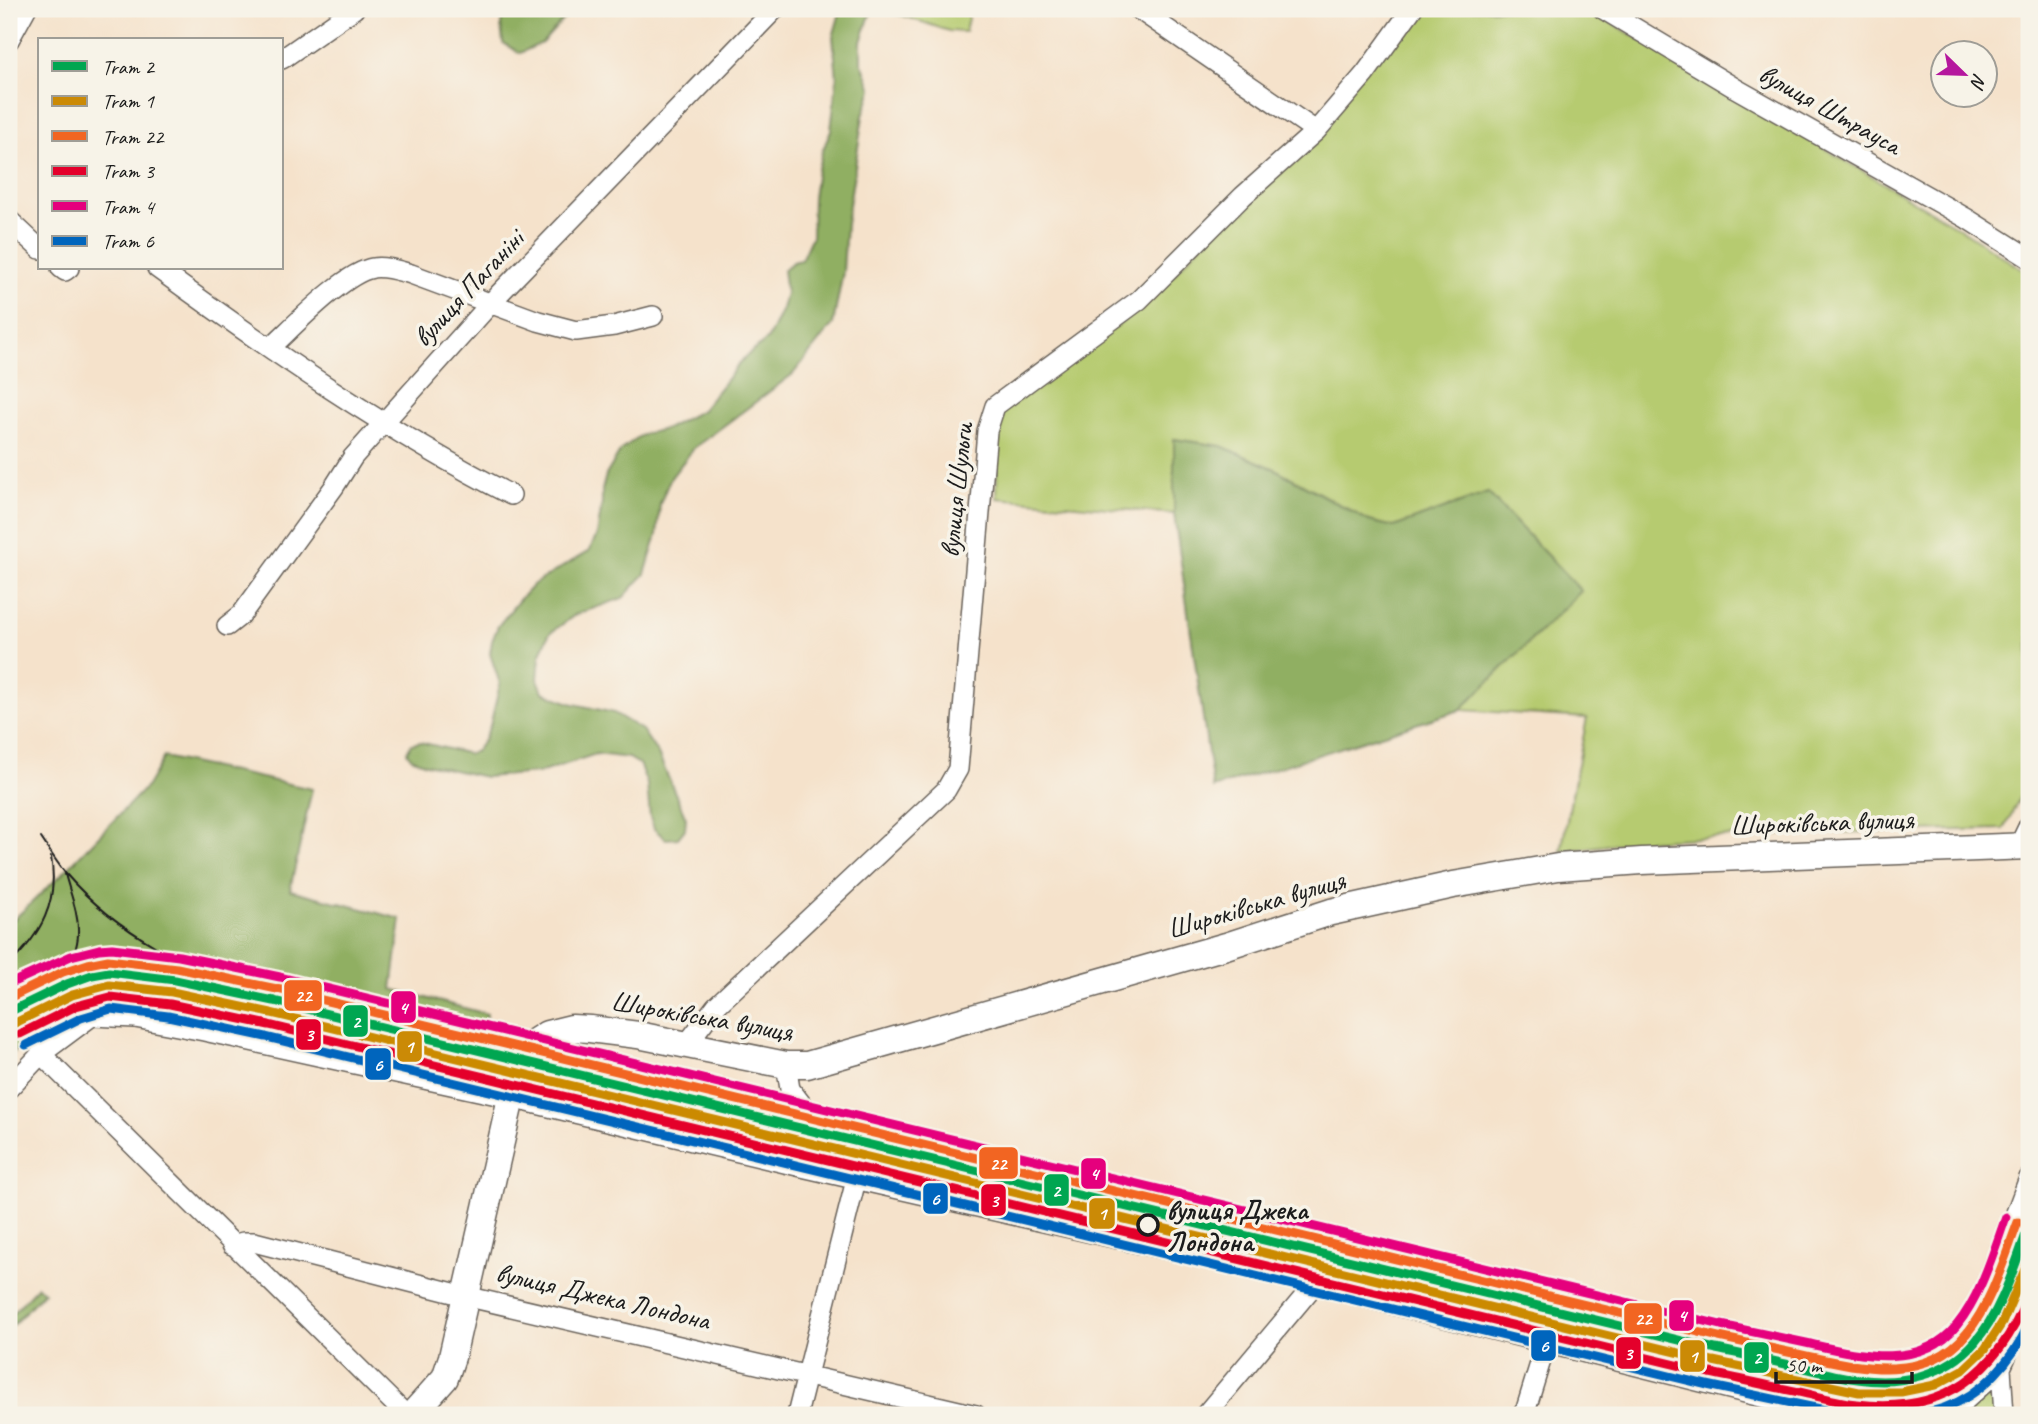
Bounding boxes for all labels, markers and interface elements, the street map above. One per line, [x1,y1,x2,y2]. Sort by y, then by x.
legend [38,38,284,270]
north arrow [1930,38,2000,108]
text: Tram 2 [102,54,156,80]
street label: вулиця Штрауса [1753,56,1909,164]
text: N [1964,70,1992,93]
text: Tram 1 [102,88,156,114]
text: Tram 22 [102,124,165,150]
text: Tram 3 [102,158,156,184]
text: Tram 4 [102,194,157,220]
street label: вулиця Паганіні [405,219,534,354]
text: Tram 6 [102,228,155,254]
street label: вулиця Шульги [932,419,981,559]
street label: Широківська вулиця [1730,801,1915,843]
street label: Широківська вулиця [1163,862,1350,946]
line badge: 22 [283,979,323,1012]
street label: Широківська вулиця [609,983,796,1049]
text: 22 [294,984,314,1008]
line badge: 4 [390,990,417,1024]
text: 4 [399,996,410,1020]
line badge: 2 [342,1004,369,1038]
text: 2 [352,1010,363,1034]
line badge: 3 [295,1018,322,1051]
text: 3 [305,1023,316,1047]
line badge: 1 [396,1030,423,1063]
text: 1 [405,1035,416,1059]
line badge: 6 [364,1047,392,1081]
text: 6 [374,1053,385,1077]
line badge: 22 [978,1146,1019,1180]
text: 22 [989,1152,1009,1176]
line badge: 4 [1080,1157,1107,1190]
text: 4 [1090,1162,1101,1186]
line badge: 2 [1043,1173,1070,1207]
text: 2 [1052,1179,1063,1203]
line badge: 6 [922,1182,949,1215]
line badge: 3 [980,1183,1007,1217]
text: 6 [931,1187,942,1211]
text: 3 [990,1189,1001,1213]
place label: вулиця Джека Лондона [1166,1192,1309,1259]
line badge: 1 [1088,1197,1116,1230]
text: 1 [1098,1202,1109,1226]
marker: вулиця Джека Лондона [1137,1214,1159,1236]
street label: вулиця Джека Лондона [493,1254,715,1338]
line badge: 4 [1668,1299,1695,1332]
line badge: 22 [1623,1302,1663,1335]
text: 4 [1678,1304,1689,1328]
text: 22 [1634,1307,1654,1331]
line badge: 6 [1530,1329,1557,1362]
text: 6 [1540,1334,1551,1358]
line badge: 3 [1615,1336,1642,1370]
line badge: 1 [1679,1339,1706,1373]
scale bar [1776,1340,1912,1384]
line badge: 2 [1743,1341,1770,1374]
text: 3 [1624,1342,1635,1366]
text: 1 [1689,1345,1700,1369]
text: 2 [1753,1346,1764,1370]
text: 50 m [1786,1352,1824,1378]

